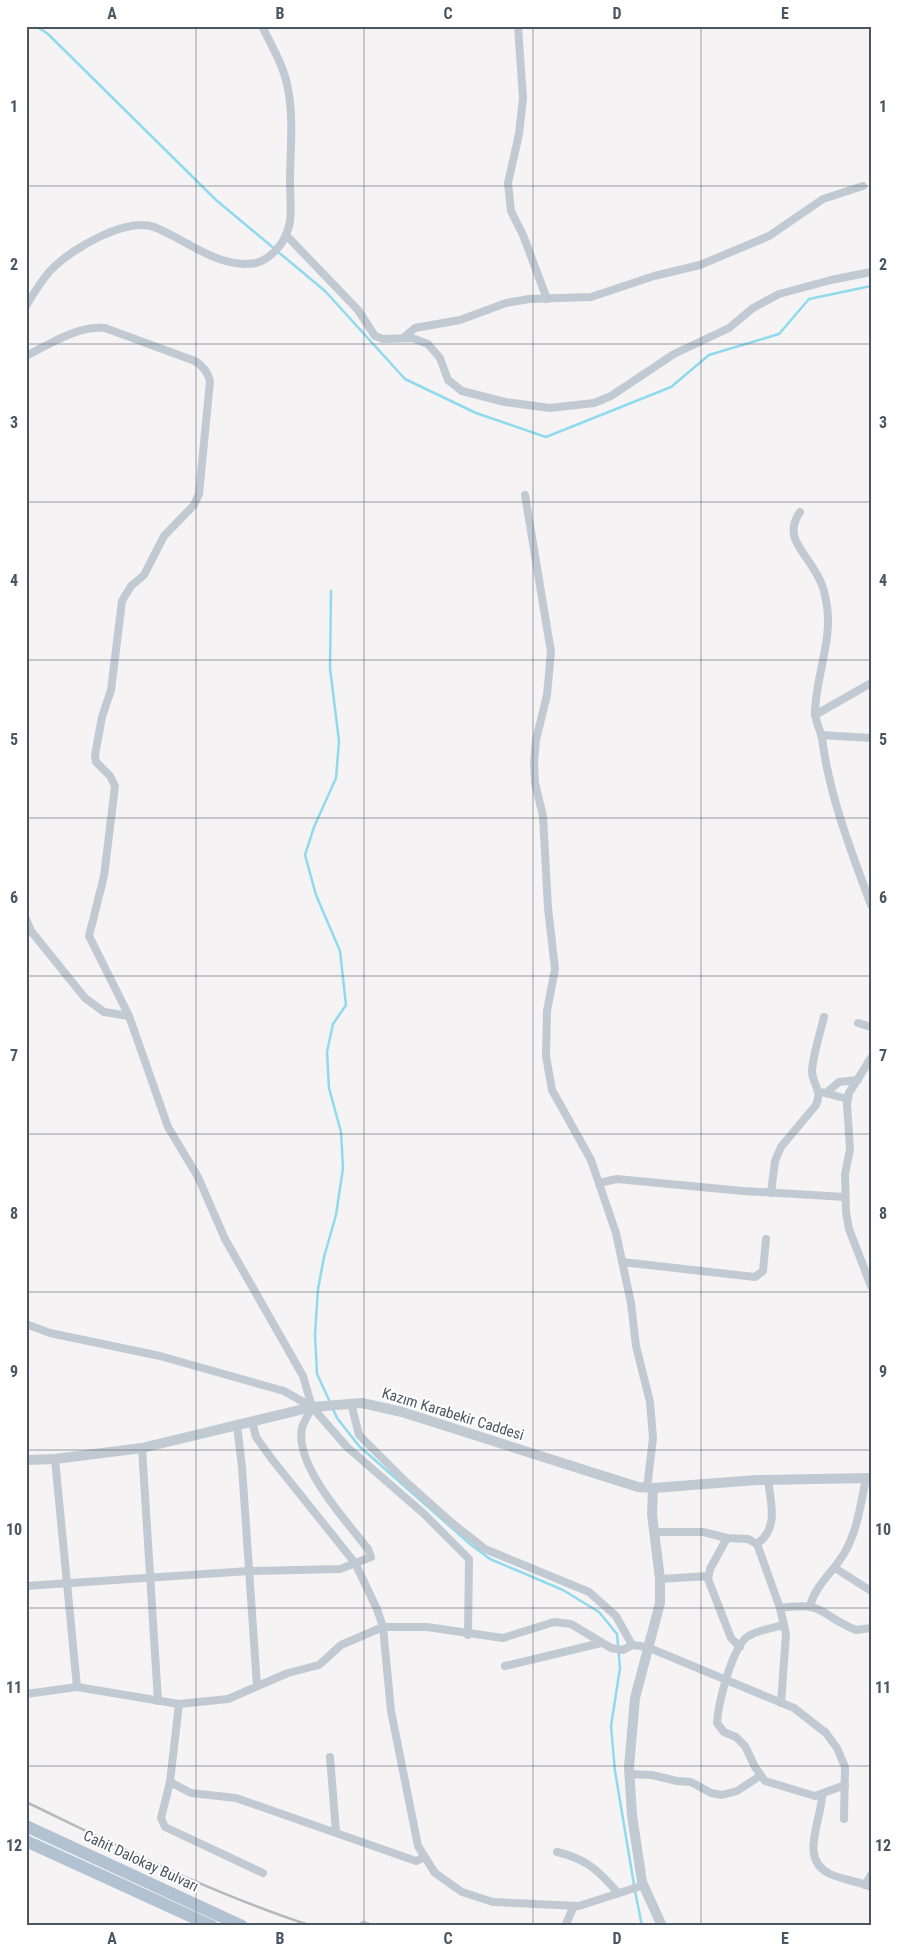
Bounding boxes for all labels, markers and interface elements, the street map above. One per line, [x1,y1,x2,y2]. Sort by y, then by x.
text: A [107,4,117,23]
text: B [276,4,285,23]
text: C [443,4,453,23]
text: D [612,4,622,23]
text: E [781,4,789,23]
text: 1 [10,97,18,116]
text: 1 [879,97,887,116]
text: 2 [10,255,18,274]
text: 2 [879,255,887,274]
text: 3 [10,413,18,432]
text: 3 [879,413,887,432]
text: 4 [10,571,18,590]
text: 4 [879,571,887,590]
text: 5 [10,730,18,749]
text: 5 [879,730,887,749]
text: 6 [10,888,18,907]
text: 6 [879,888,887,907]
text: 7 [10,1046,18,1065]
text: 7 [879,1046,887,1065]
text: 8 [10,1204,18,1223]
text: 8 [879,1204,887,1223]
text: 9 [10,1362,18,1381]
text: 9 [879,1362,887,1381]
street label: Kazım Karabekir Caddesi [380,1384,526,1444]
text: 10 [6,1520,22,1539]
text: 10 [875,1520,891,1539]
text: 11 [6,1678,22,1697]
text: 11 [875,1678,891,1697]
street label: Cahit Dalokay Bulvarı [81,1826,201,1896]
text: 12 [6,1836,22,1855]
text: 12 [875,1836,891,1855]
text: A [107,1929,117,1948]
text: B [276,1929,285,1948]
text: C [443,1929,453,1948]
text: D [612,1929,622,1948]
text: E [781,1929,789,1948]

